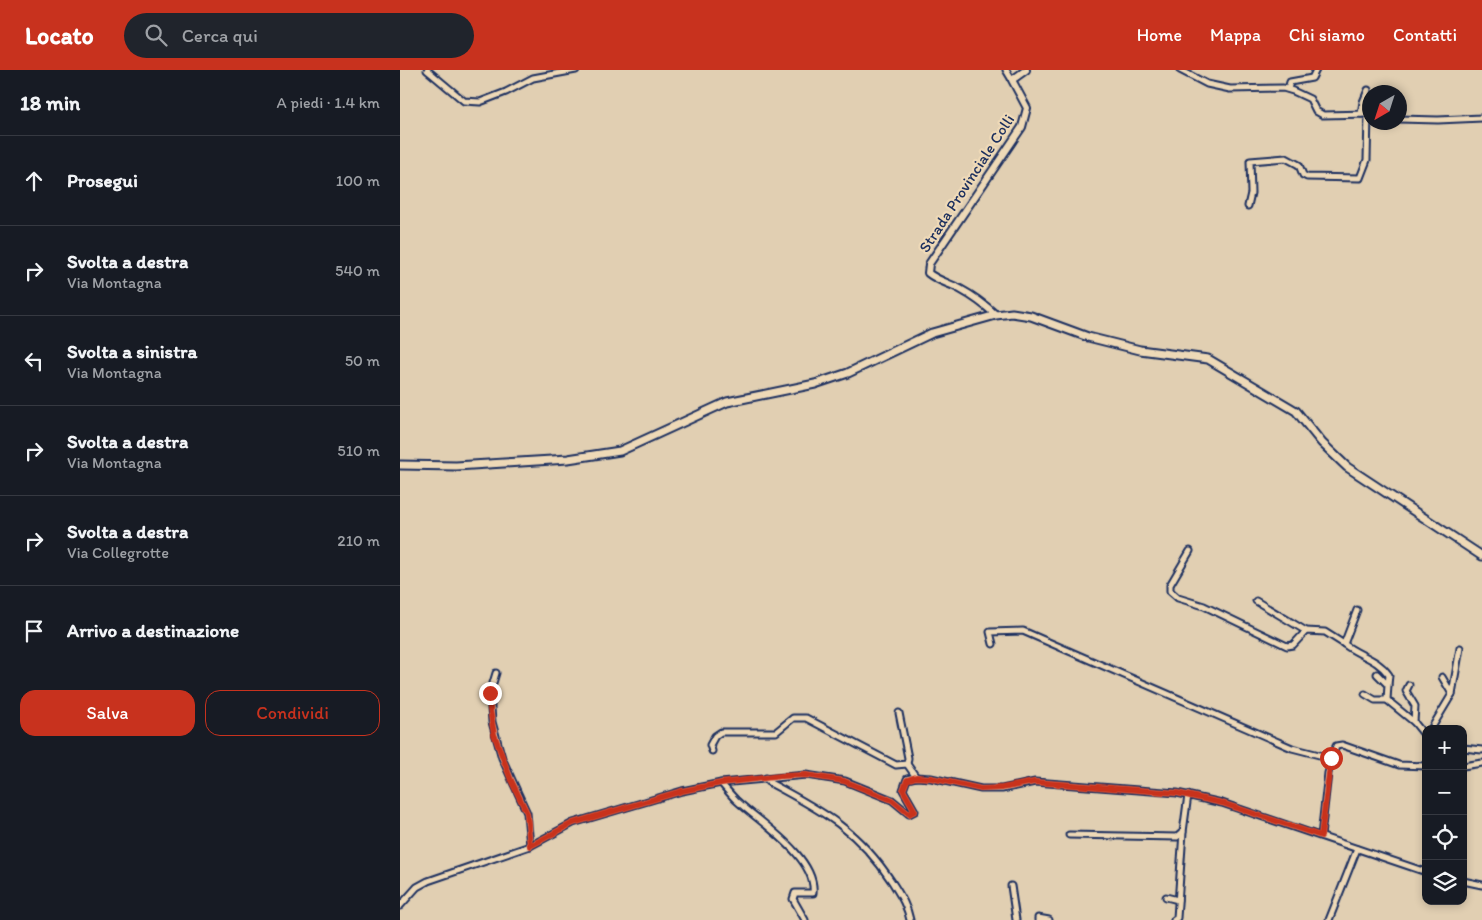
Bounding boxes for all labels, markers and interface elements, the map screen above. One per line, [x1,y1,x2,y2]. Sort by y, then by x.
search box [124,13,474,58]
text: Locato [25,21,94,50]
icon: search [142,21,170,49]
text: Cerca qui [182,24,258,47]
text: Home [1137,24,1182,46]
text: Mappa [1210,24,1261,46]
text: Chi siamo [1289,24,1365,46]
text: Contatti [1393,24,1457,46]
north arrow [1362,85,1407,130]
text: 18 min [20,90,80,115]
text: A piedi · 1.4 km [277,93,380,112]
street label: Strada Provinciale Colli [915,111,1018,256]
icon: ahead [20,167,48,195]
text: Prosegui [67,169,138,192]
text: 100 m [336,171,380,190]
text: Svolta a destra [67,250,188,273]
icon: right [20,257,48,285]
text: 540 m [335,261,380,280]
text: Via Montagna [67,273,162,292]
text: Svolta a sinistra [67,340,197,363]
icon: left [20,347,48,375]
text: 50 m [345,351,380,370]
text: Via Montagna [67,363,162,382]
text: Svolta a destra [67,430,188,453]
icon: right [20,437,48,465]
text: 510 m [337,441,380,460]
text: Via Montagna [67,453,162,472]
text: Svolta a destra [67,520,188,543]
icon: right [20,527,48,555]
text: 210 m [337,531,380,550]
text: Via Collegrotte [67,543,169,562]
icon: arrive [20,617,48,645]
text: Arrivo a destinazione [67,619,239,642]
route end [479,682,502,705]
button: Salva [20,690,195,736]
button: Condividi [205,690,380,736]
map controls [1422,725,1467,905]
button: + [1422,725,1467,770]
route start [1320,747,1343,770]
button: − [1422,770,1467,815]
button: locate [1422,815,1467,860]
button: layers [1422,860,1467,905]

